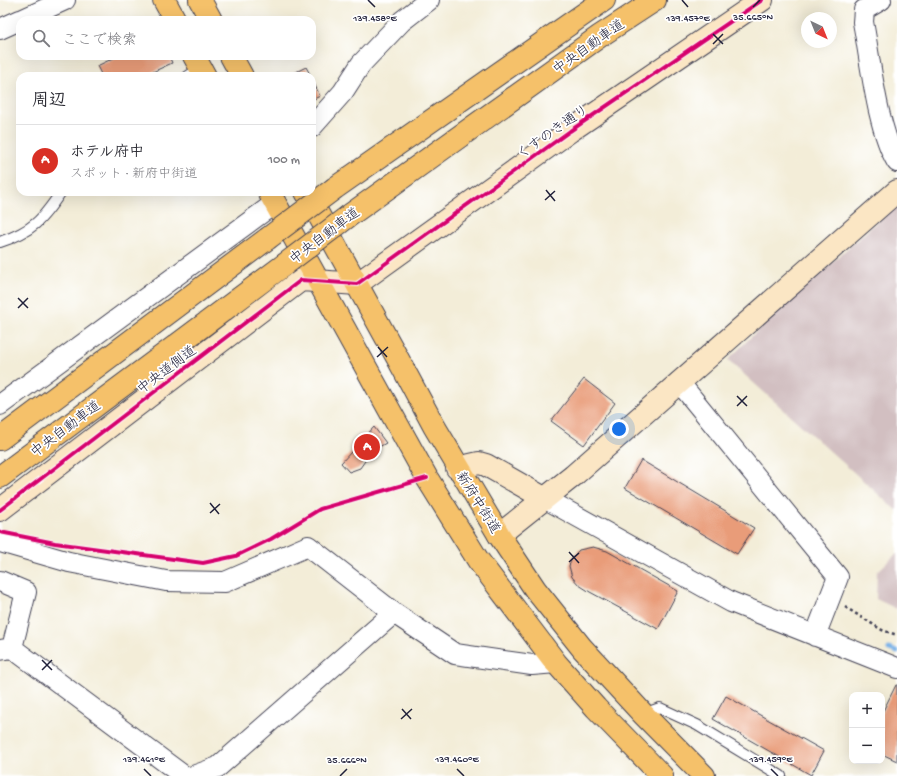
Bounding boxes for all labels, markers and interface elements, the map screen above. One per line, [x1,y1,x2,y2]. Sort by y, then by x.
text: 35.665°N [732,12,773,24]
north arrow [801,12,837,48]
text: 139.458°E [352,13,398,25]
text: 139.457°E [665,13,710,25]
search box [16,16,316,60]
street label: 中央自動車道 [550,17,629,79]
icon: search [30,27,52,49]
text: ここで検索 [62,32,137,50]
text: 周辺 [32,92,66,112]
street label: くすのき通り [514,102,593,164]
text: ホテル府中 [70,144,144,162]
text: A [41,153,49,168]
text: 100 m [268,153,300,168]
text: スポット · 新府中街道 [70,167,197,182]
street label: 中央自動車道 [287,205,364,269]
street label: 中央道側道 [134,343,201,399]
street label: 中央自動車道 [28,398,105,462]
your location [609,419,629,439]
pin: A [354,432,380,462]
street label: 新府中街道 [451,469,503,538]
map controls [849,692,885,764]
button: + [849,692,885,728]
button: − [849,728,885,764]
text: 139.461°E [122,754,166,766]
text: 139.460°E [434,754,480,766]
text: 139.459°E [748,754,793,766]
text: 35.666°N [326,755,367,767]

